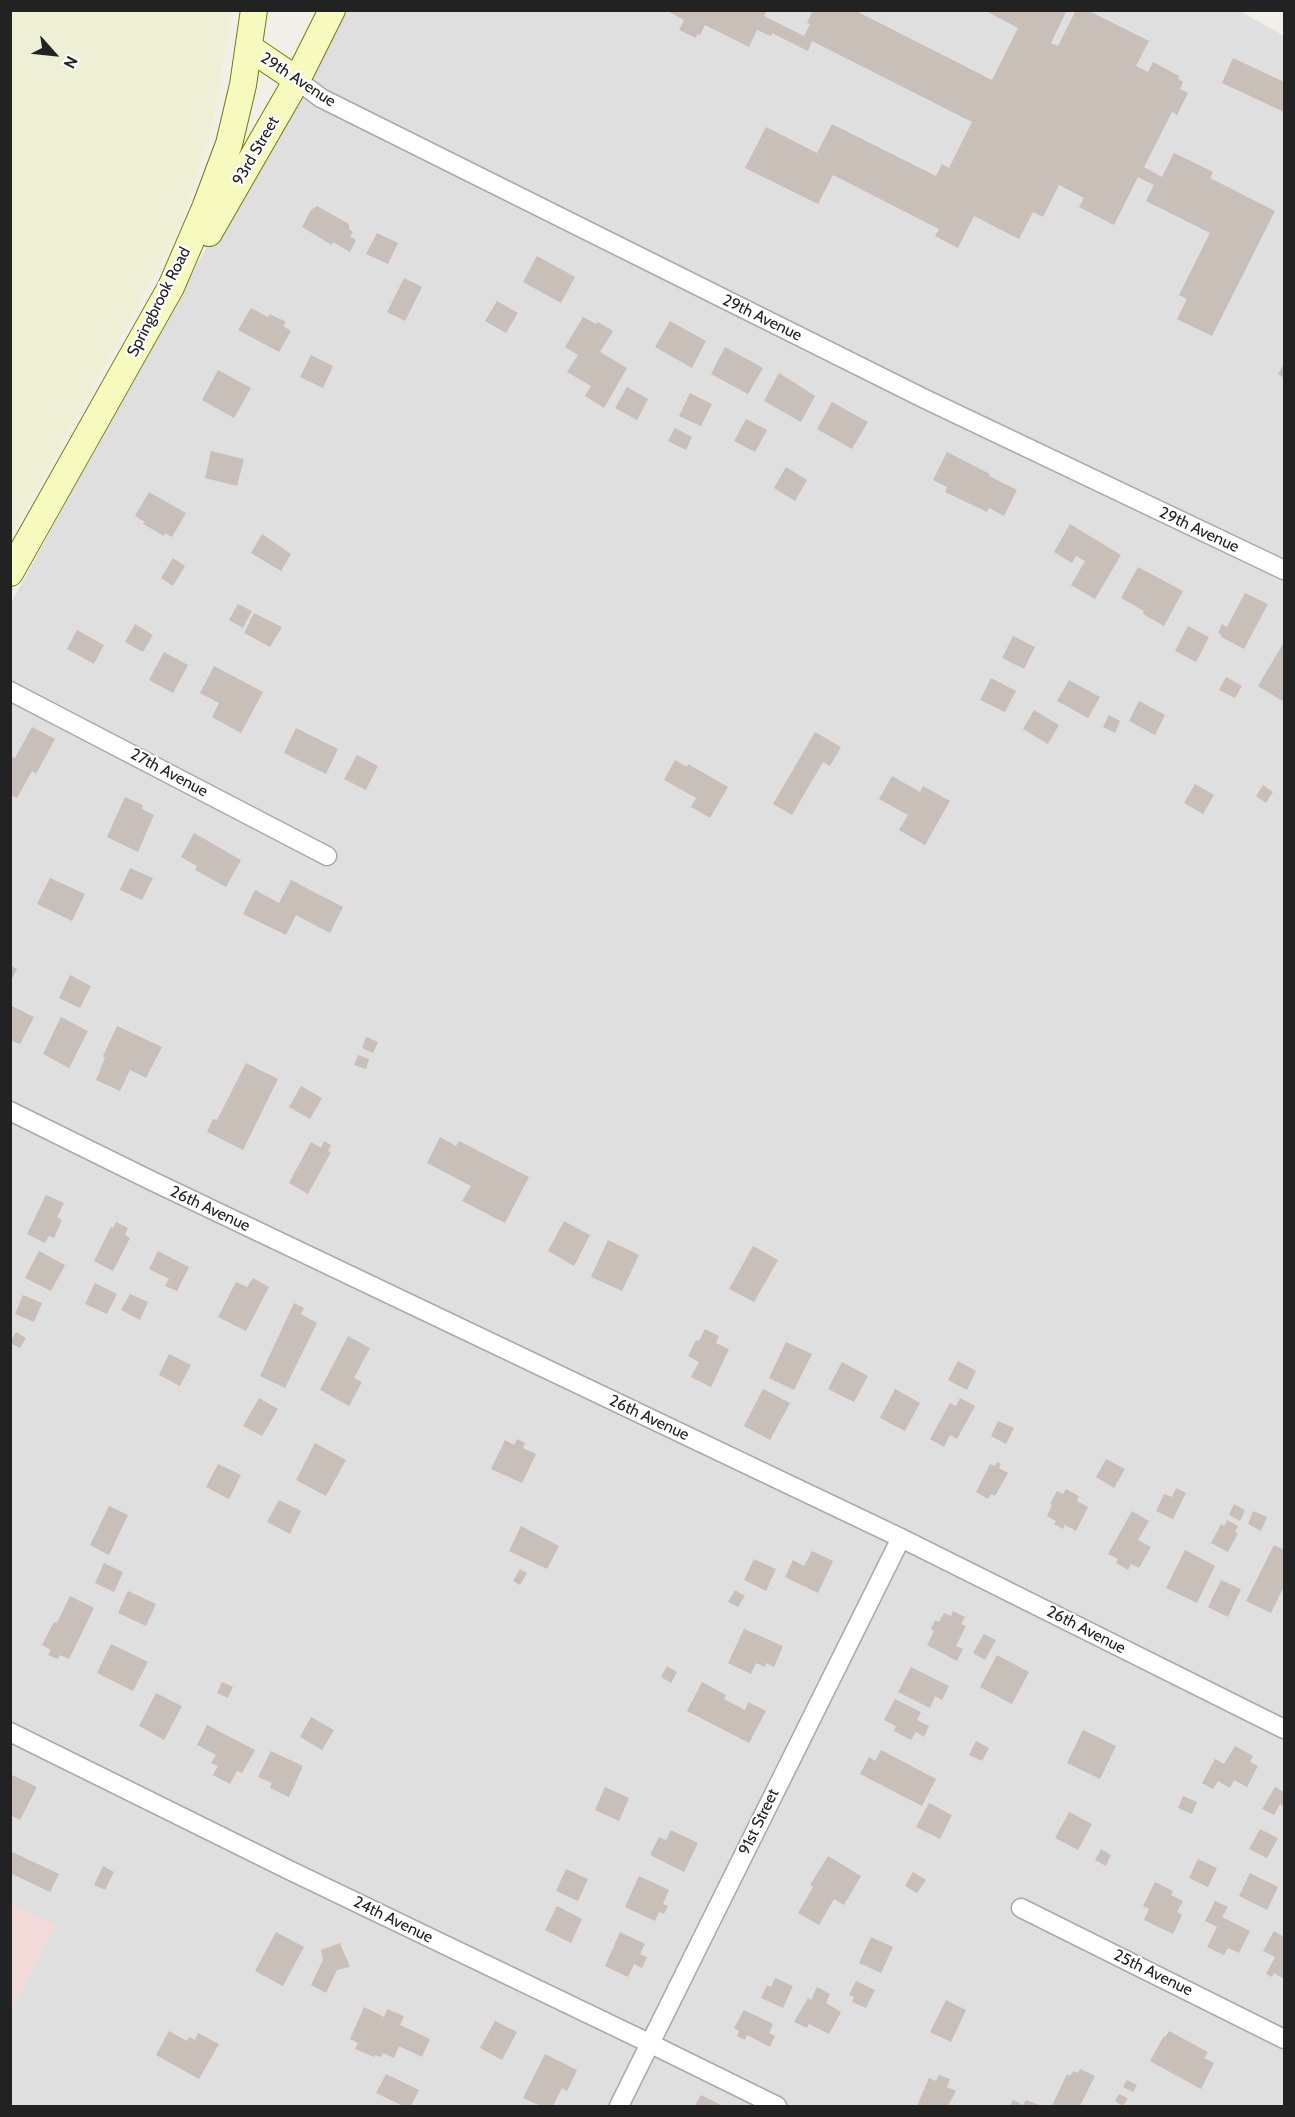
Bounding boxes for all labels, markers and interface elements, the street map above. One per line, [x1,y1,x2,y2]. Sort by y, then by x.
north arrow [24,24,84,84]
street label: 29th Avenue [257,49,339,111]
text: N [59,53,82,72]
street label: 93rd Street [229,113,283,189]
street label: Springbrook Road [123,244,195,360]
street label: 29th Avenue [719,291,805,345]
street label: 29th Avenue [1156,503,1242,557]
street label: 27th Avenue [127,745,211,801]
street label: 26th Avenue [167,1182,253,1236]
street label: 26th Avenue [606,1391,692,1445]
street label: 26th Avenue [1043,1602,1129,1658]
street label: 91st Street [735,1786,783,1858]
street label: 24th Avenue [350,1893,436,1947]
street label: 25th Avenue [1110,1946,1196,2000]

